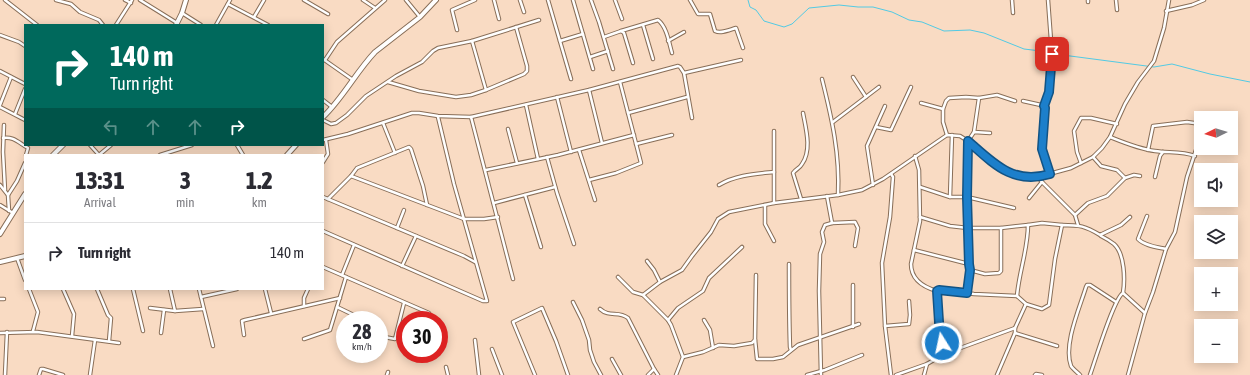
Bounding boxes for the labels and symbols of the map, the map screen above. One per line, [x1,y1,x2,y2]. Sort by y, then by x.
pin [1035,37,1069,71]
north arrow [1194,111,1238,155]
speed limit sign: 30 [396,311,448,363]
position arrow [921,322,963,364]

